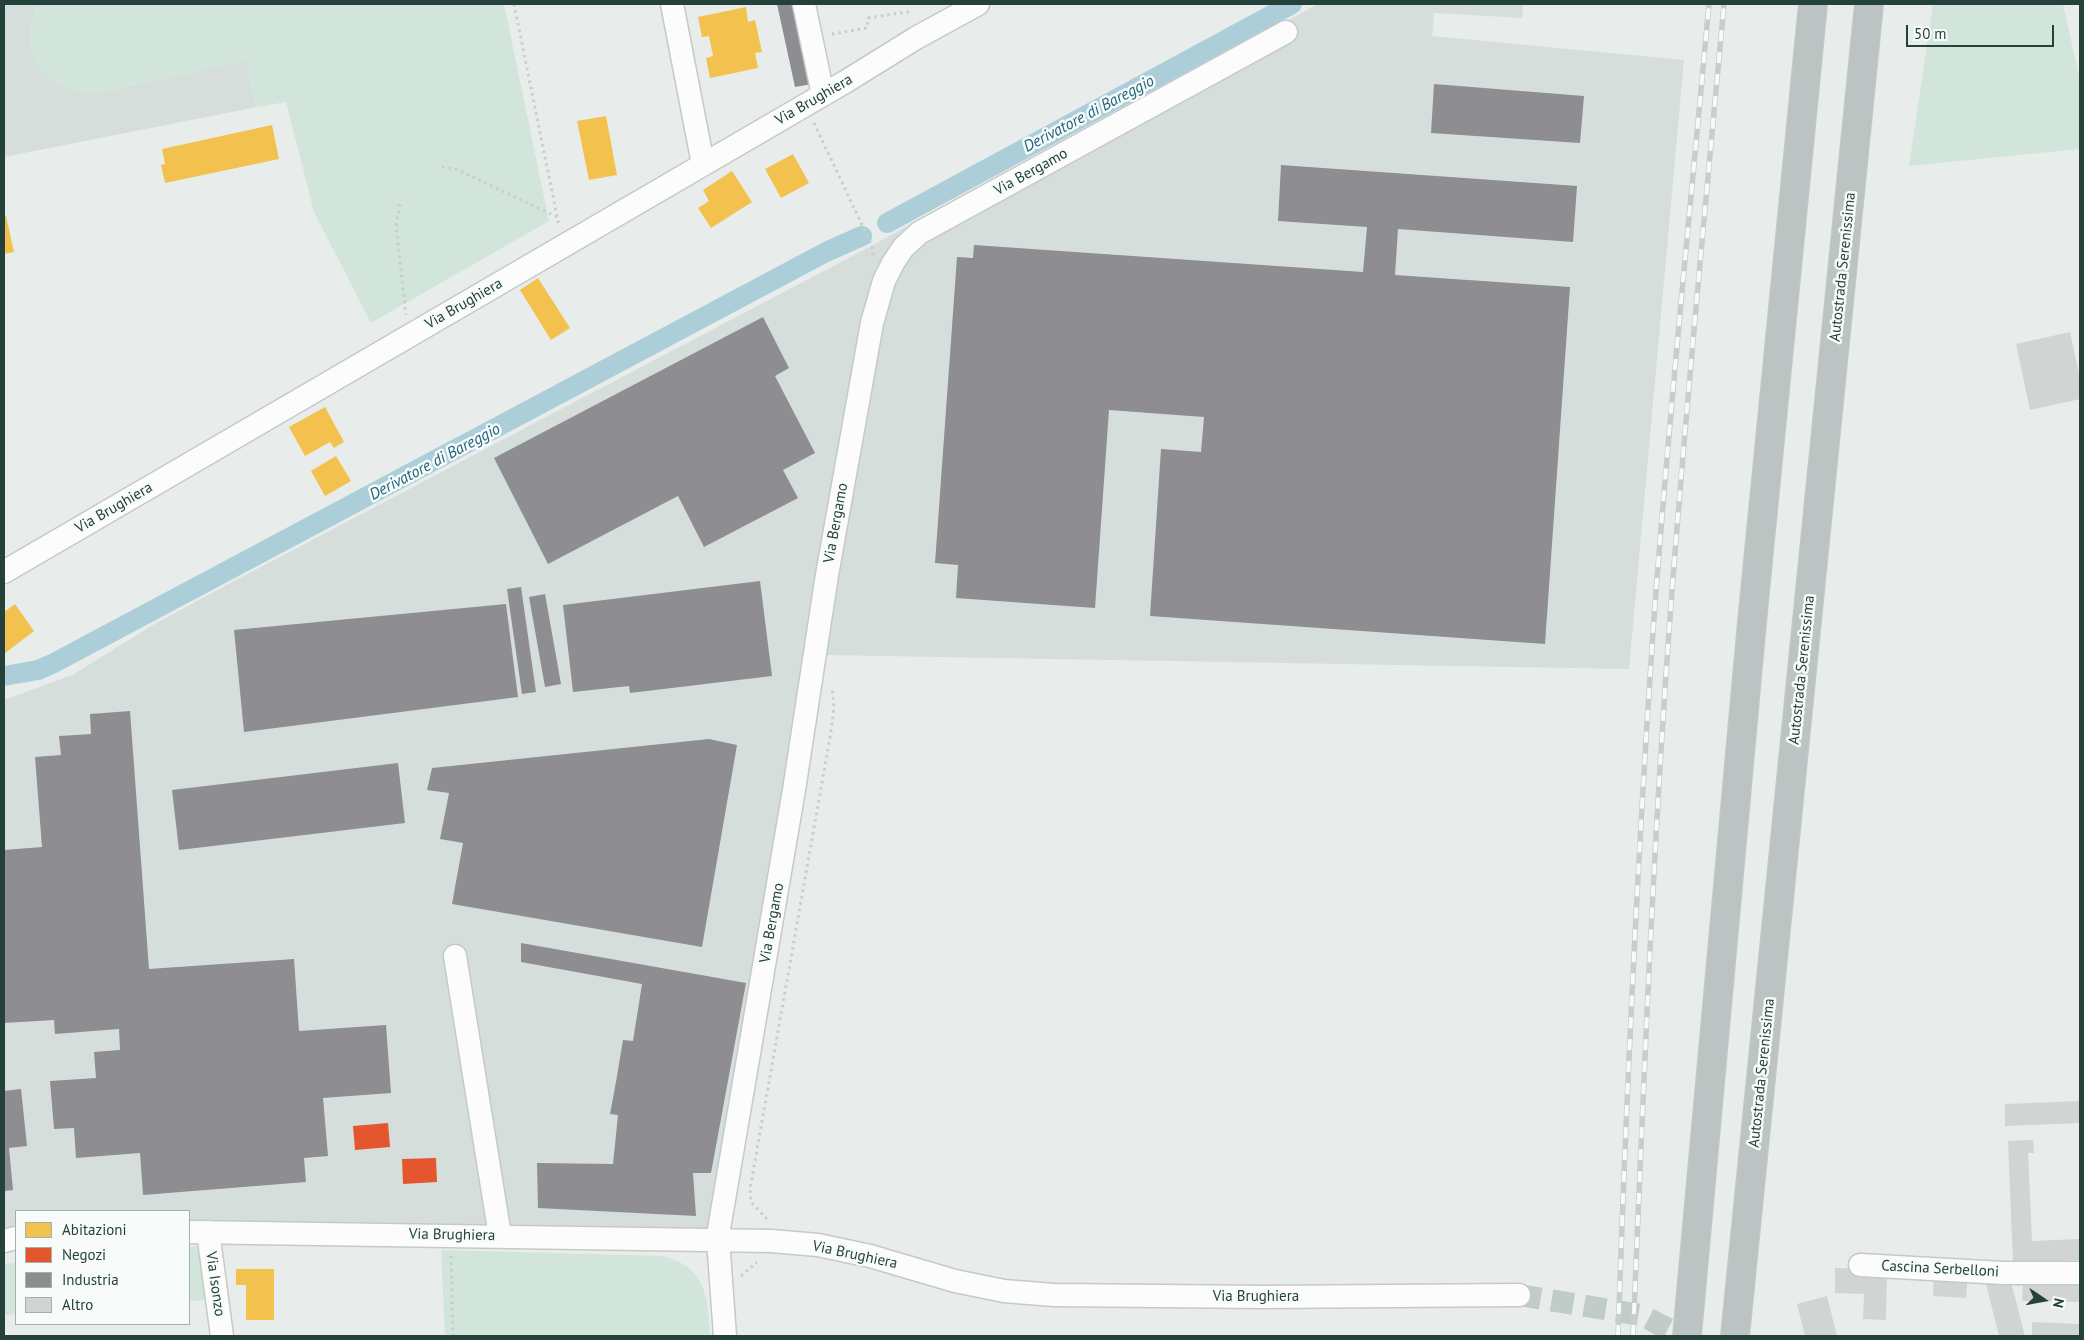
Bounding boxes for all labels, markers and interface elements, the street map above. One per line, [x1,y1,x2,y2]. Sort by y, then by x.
scale bar [1909,15,2056,47]
text: 50 m [1914,24,1947,43]
street label: Via Brughiera [772,71,856,129]
water label: Derivatore di Bareggio [1020,71,1158,157]
street label: Via Bergamo [991,144,1071,200]
street label: Autostrada Serenissima [1826,191,1860,343]
street label: Via Brughiera [422,275,506,333]
water label: Derivatore di Bareggio [366,419,504,505]
street label: Via Brughiera [72,479,156,537]
street label: Via Bergamo [820,481,852,565]
street label: Autostrada Serenissima [1785,594,1819,746]
street label: Via Bergamo [756,881,788,965]
street label: Autostrada Serenissima [1745,997,1779,1149]
legend [15,1210,190,1325]
text: Abitazioni [62,1220,126,1239]
street label: Via Brughiera [409,1225,495,1245]
street label: Via Brughiera [811,1237,899,1273]
text: Negozi [62,1245,106,1264]
street label: Via Isonzo [202,1250,228,1318]
street label: Cascina Serbelloni [1881,1257,1999,1281]
text: Industria [62,1270,119,1289]
north arrow [2019,1275,2069,1325]
street label: Via Brughiera [1213,1288,1299,1306]
text: Altro [62,1295,93,1314]
text: N [2049,1297,2068,1309]

